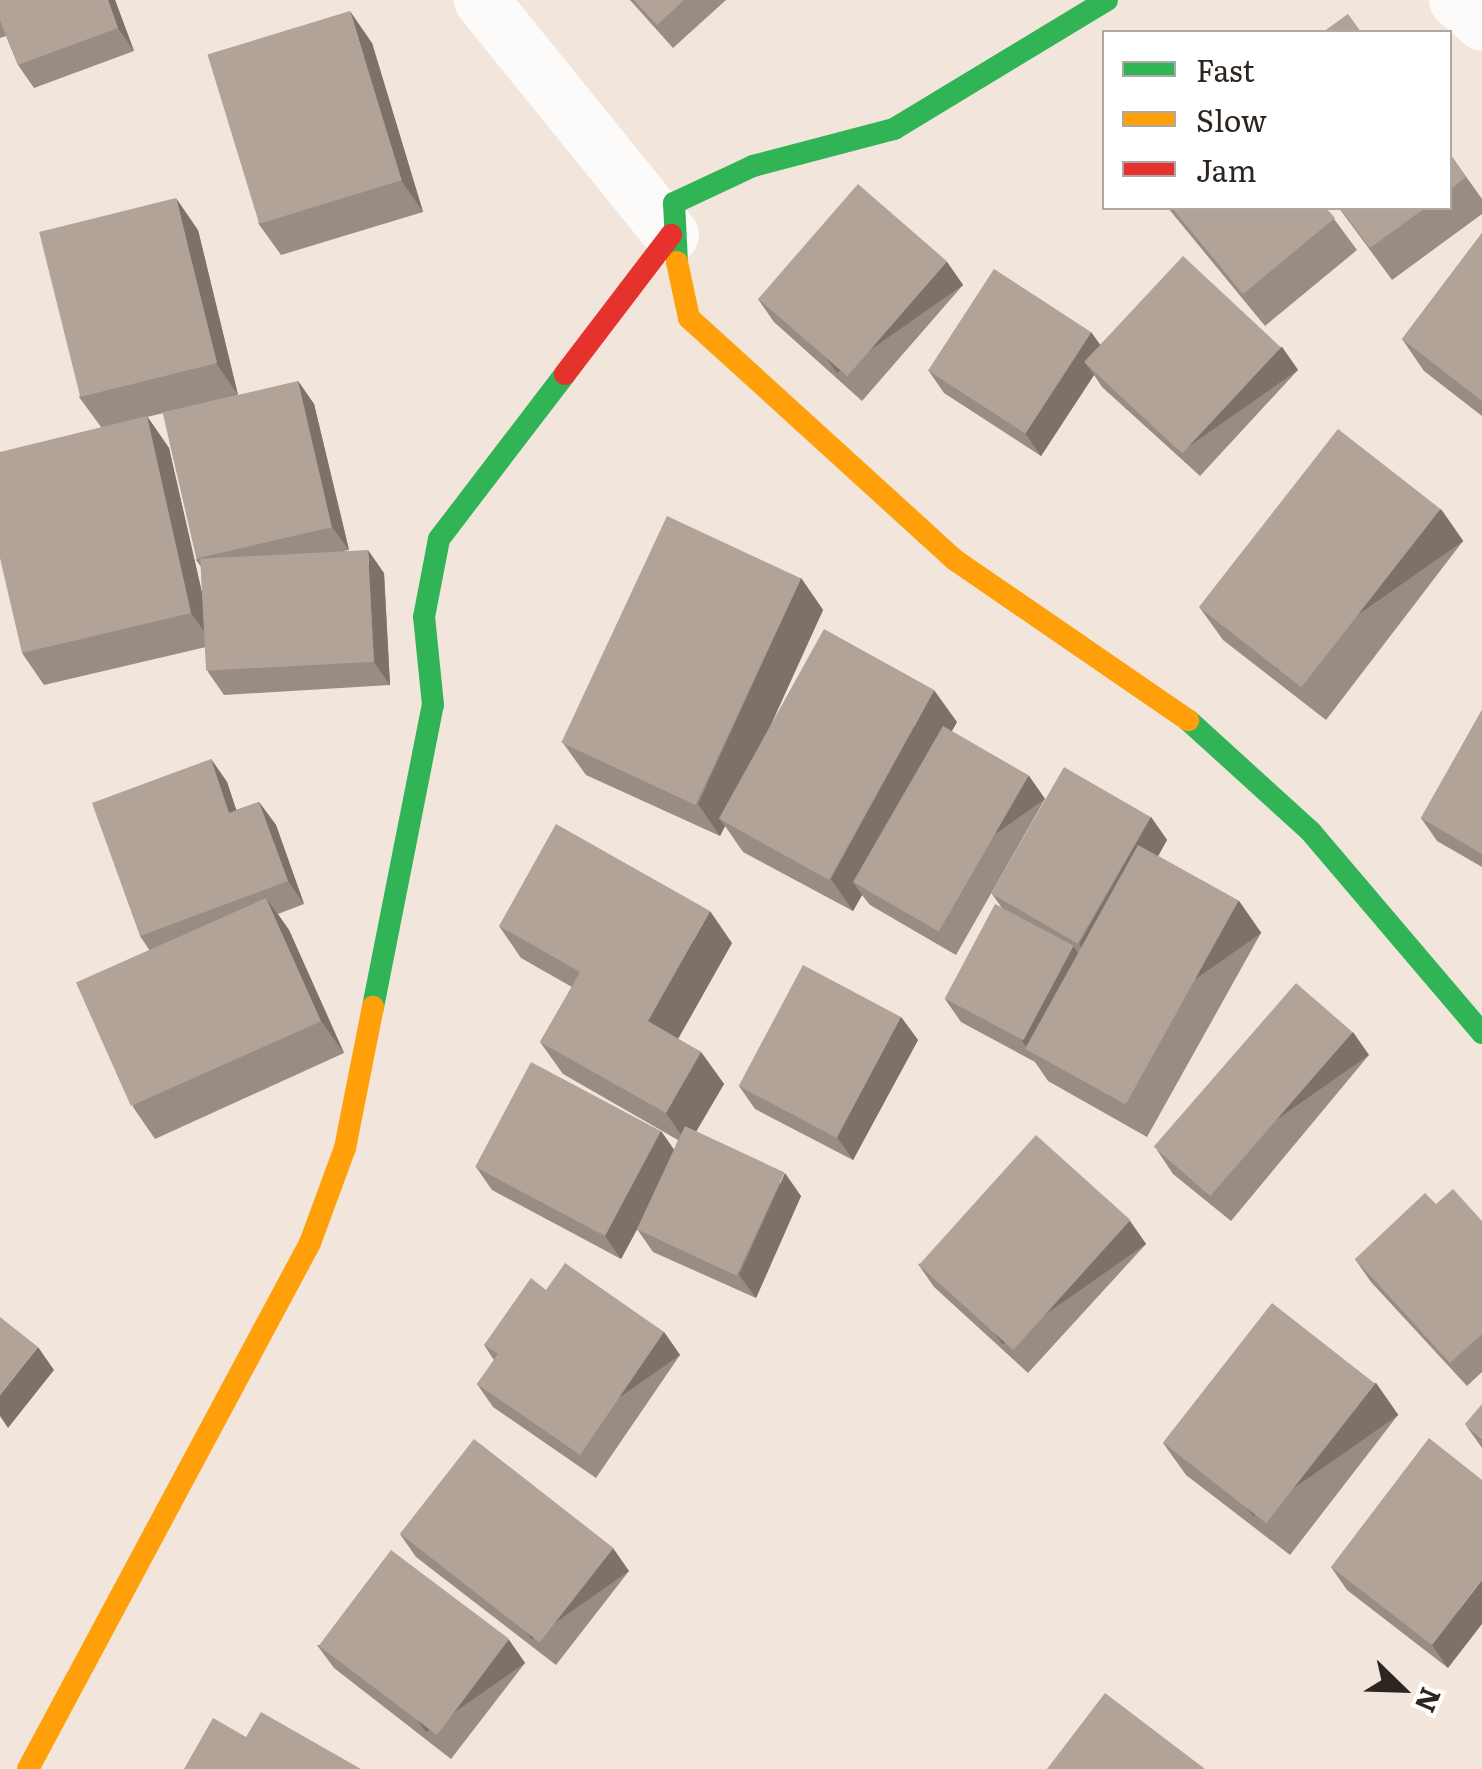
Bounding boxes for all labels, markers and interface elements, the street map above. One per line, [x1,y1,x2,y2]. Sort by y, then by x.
legend [1102,30,1452,210]
text: Fast [1196,47,1255,91]
text: Slow [1196,97,1267,141]
text: Jam [1196,147,1256,191]
north arrow [1352,1639,1452,1739]
text: N [1406,1682,1454,1720]

